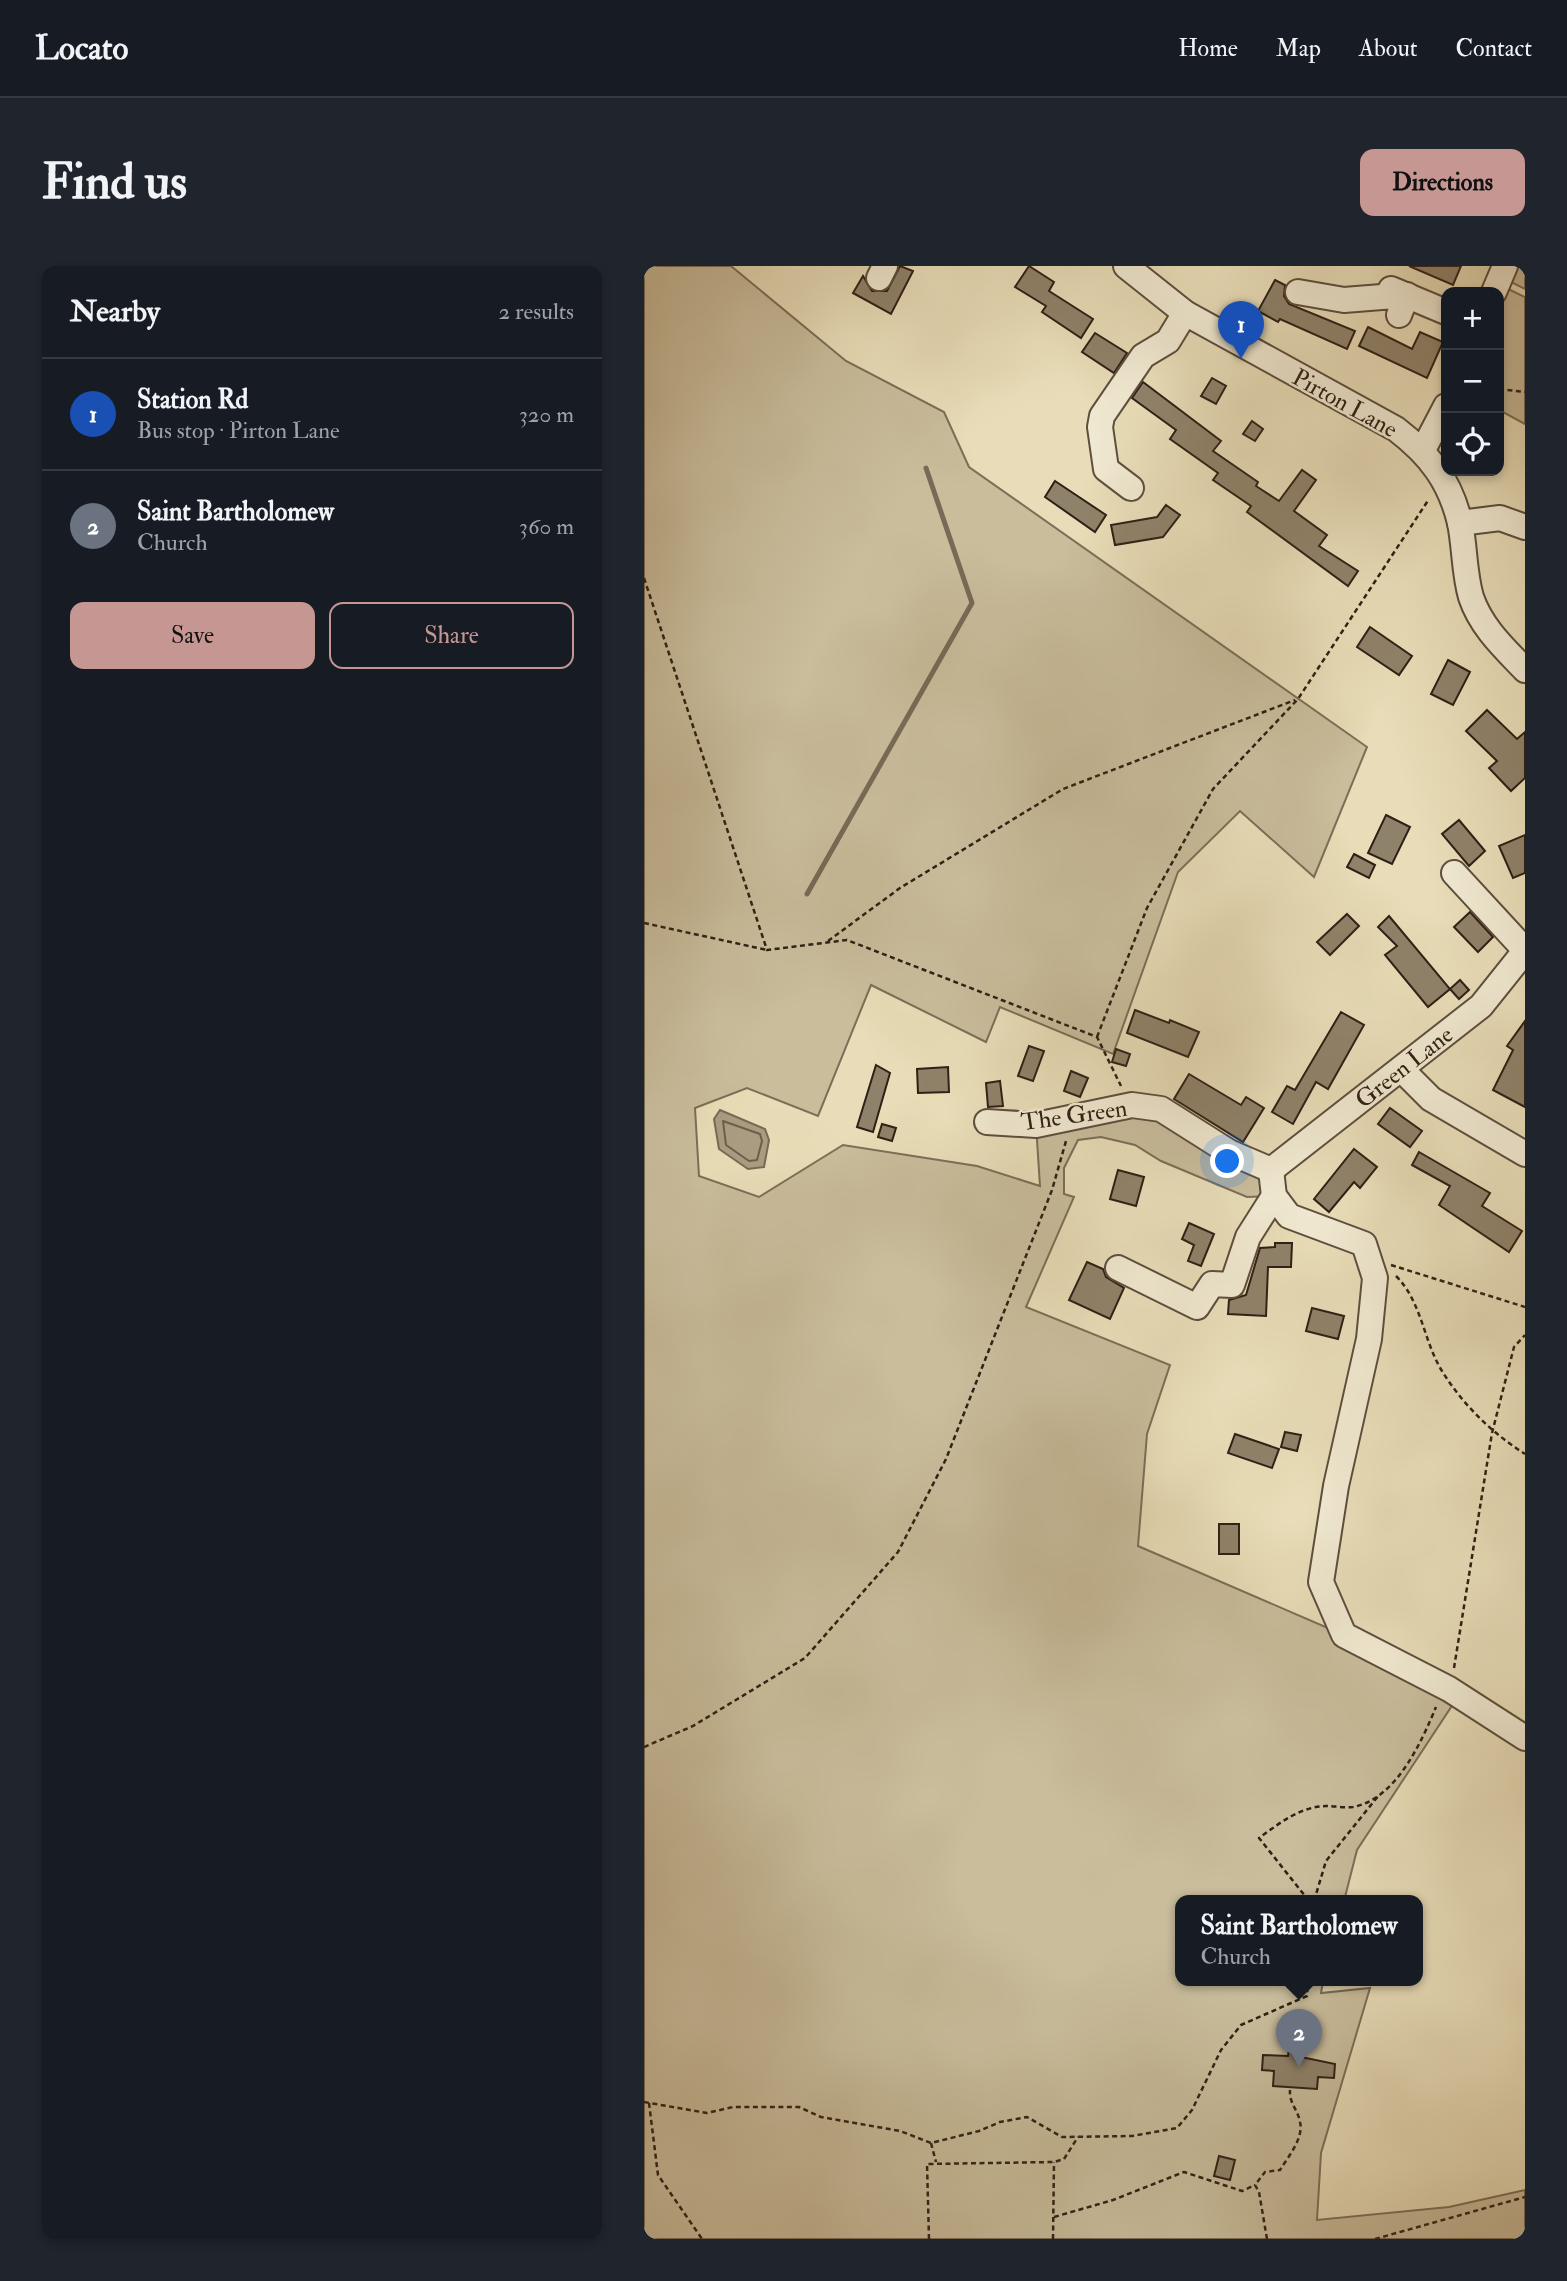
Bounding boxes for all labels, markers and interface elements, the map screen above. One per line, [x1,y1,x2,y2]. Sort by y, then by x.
text: Locato [35,28,128,69]
text: Home [1178,33,1238,64]
text: Map [1276,33,1321,64]
text: About [1359,33,1418,64]
text: Contact [1456,33,1532,64]
button: Directions [1360,149,1525,216]
text: Find us [42,152,187,213]
map controls [1441,287,1504,476]
button: + [1441,287,1504,350]
text: Nearby [70,293,160,330]
text: 2 results [499,297,574,326]
pin: 1 [1218,301,1264,359]
button: − [1441,350,1504,413]
street label: Pirton Lane [1287,362,1403,445]
text: Station Rd [137,384,248,416]
text: 1 [89,400,97,429]
text: 320 m [519,400,574,429]
button: locate [1441,413,1504,476]
text: Bus stop · Pirton Lane [137,416,340,445]
text: Saint Bartholomew [137,496,334,528]
text: 2 [87,512,99,541]
text: 360 m [519,512,574,541]
text: Church [137,528,207,557]
button: Save [70,602,315,669]
button: Share [329,602,574,669]
street label: Green Lane [1349,1019,1460,1115]
street label: The Green [1019,1093,1129,1138]
your location [1210,1144,1244,1178]
popup [1175,1895,1423,1986]
text: Saint Bartholomew [1200,1910,1398,1942]
text: Church [1200,1942,1271,1971]
pin: 2 [1276,2009,1322,2067]

